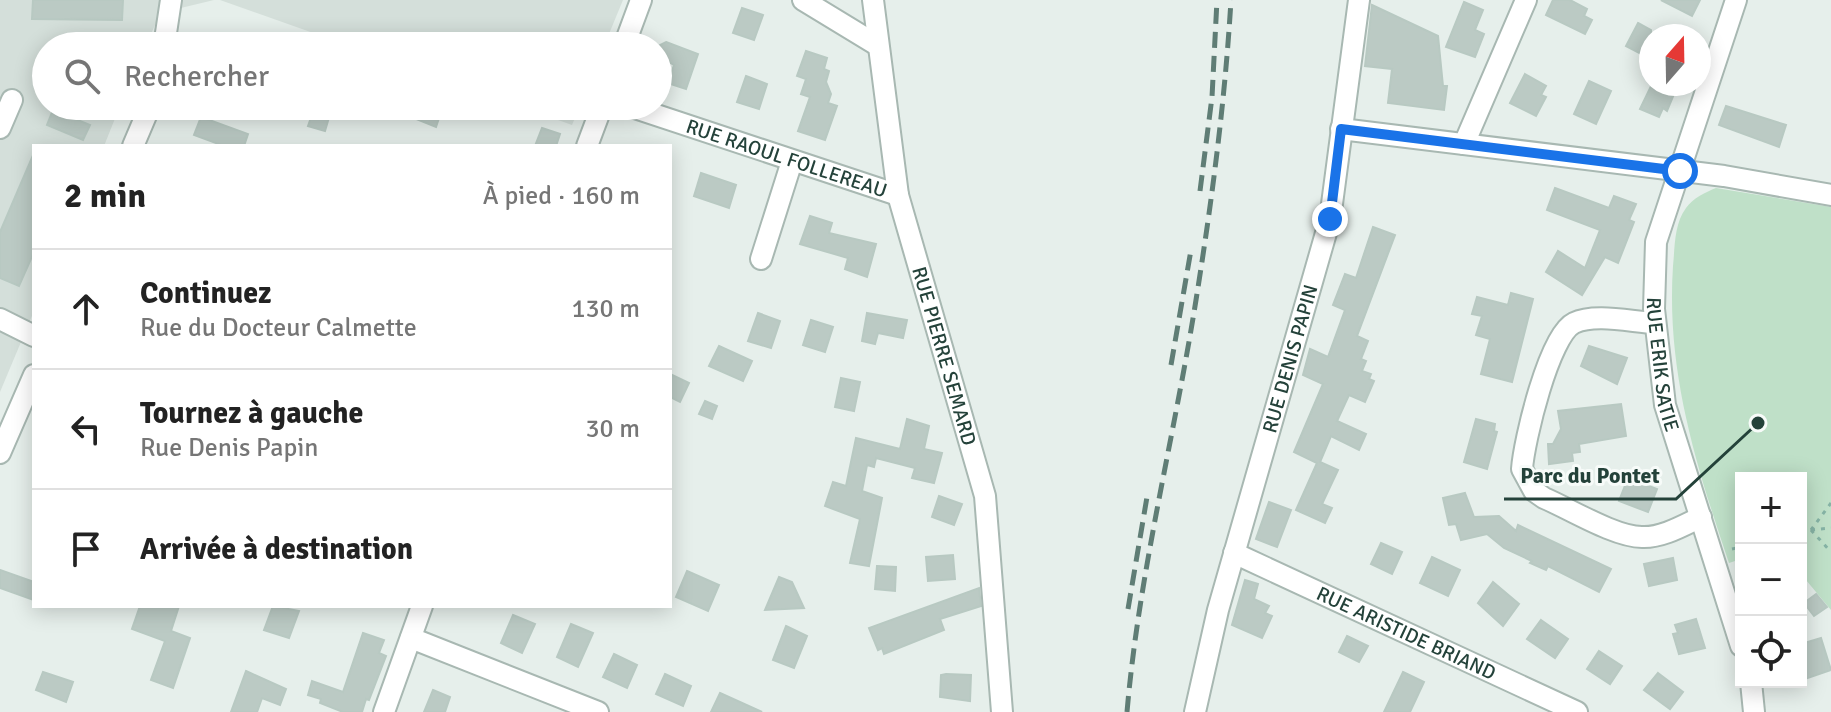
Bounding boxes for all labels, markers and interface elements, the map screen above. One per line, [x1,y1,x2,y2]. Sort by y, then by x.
north arrow [1639,24,1711,96]
search box [32,32,672,120]
icon: search [60,54,104,98]
text: Rechercher [124,58,269,95]
street label: RUE RAOUL FOLLEREAU [683,113,890,203]
route start [1662,153,1698,189]
text: 2 min [64,175,146,217]
text: À pied · 160 m [483,180,640,212]
route end [1312,201,1348,237]
street label: RUE PIERRE SEMARD [907,263,982,448]
text: Continuez [140,275,272,312]
street label: RUE DENIS PAPIN [1257,282,1323,436]
icon: ahead [64,287,108,331]
text: 130 m [571,293,640,325]
street label: RUE ERIK SATIE [1641,297,1685,435]
text: Rue du Docteur Calmette [140,312,417,344]
text: Tournez à gauche [140,395,363,432]
icon: left [64,407,108,451]
text: 30 m [585,413,640,445]
text: Rue Denis Papin [140,432,319,464]
callout: Parc du Pontet [1504,453,1676,499]
text: Parc du Pontet [1520,462,1660,489]
map controls [1735,472,1807,688]
button: + [1735,472,1807,544]
icon: arrive [64,527,108,571]
text: Arrivée à destination [140,531,413,568]
button: − [1735,544,1807,616]
street label: RUE ARISTIDE BRIAND [1313,581,1500,685]
button: locate [1735,616,1807,688]

